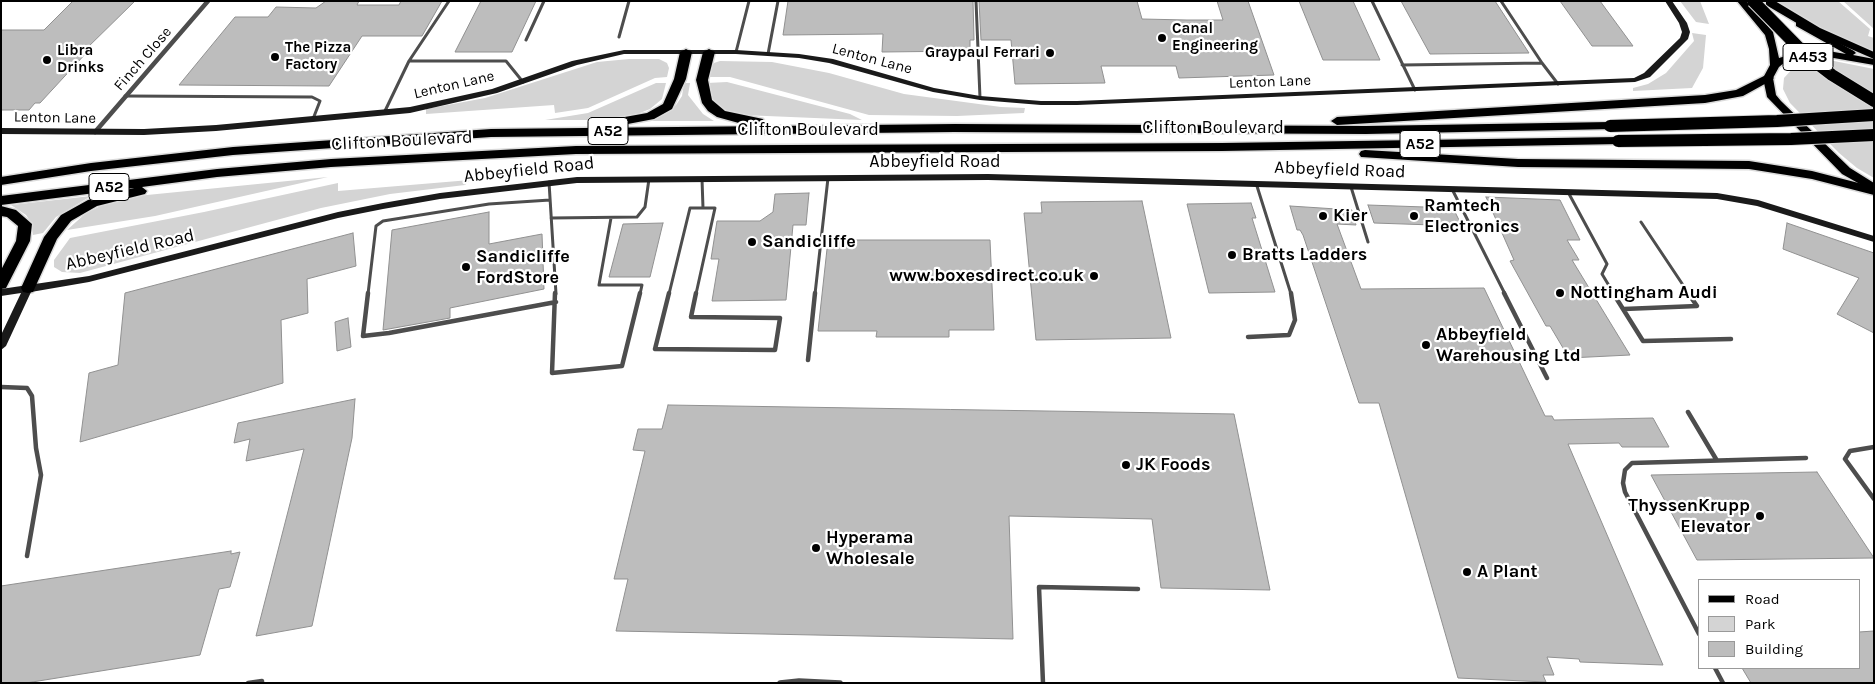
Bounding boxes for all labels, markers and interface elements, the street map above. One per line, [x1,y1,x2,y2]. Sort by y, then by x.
place label: Canal Engineering [1172,20,1258,55]
street label: Finch Close [110,23,176,95]
marker: Canal Engineering [1156,32,1168,44]
place label: The Pizza Factory [285,39,351,74]
street label: Lenton Lane [830,40,914,78]
place label: Libra Drinks [57,42,104,77]
place label: Graypaul Ferrari [925,44,1040,62]
road number: A453 [1783,44,1833,70]
marker: Graypaul Ferrari [1044,47,1056,59]
marker: The Pizza Factory [269,51,281,63]
marker: Libra Drinks [41,54,53,66]
street label: Lenton Lane [412,67,496,103]
street label: Lenton Lane [1229,72,1311,92]
street label: Lenton Lane [14,108,96,128]
street label: Clifton Boulevard [1142,117,1284,139]
road number: A52 [588,118,628,144]
street label: Clifton Boulevard [737,119,879,141]
street label: Clifton Boulevard [331,127,473,155]
road number: A52 [1400,130,1440,158]
street label: Abbeyfield Road [869,151,1001,173]
street label: Abbeyfield Road [462,152,596,188]
street label: Abbeyfield Road [1274,157,1406,183]
road number: A52 [89,173,129,200]
place label: Ramtech Electronics [1424,195,1520,238]
place label: Kier [1333,205,1367,227]
marker: Kier [1317,210,1329,222]
marker: Ramtech Electronics [1408,210,1420,222]
street label: Abbeyfield Road [64,225,196,275]
place label: Sandicliffe [762,231,856,253]
marker: Sandicliffe [746,236,758,248]
place label: Bratts Ladders [1242,244,1367,266]
place label: Sandicliffe FordStore [476,246,570,288]
marker: Bratts Ladders [1226,249,1238,261]
marker: Sandicliffe FordStore [460,261,472,273]
place label: www.boxesdirect.co.uk [889,265,1084,287]
marker: www.boxesdirect.co.uk [1088,270,1100,282]
place label: Nottingham Audi [1570,282,1718,304]
marker: Nottingham Audi [1554,287,1566,299]
place label: Abbeyfield Warehousing Ltd [1436,324,1581,366]
marker: Abbeyfield Warehousing Ltd [1420,339,1432,351]
place label: JK Foods [1136,454,1210,476]
marker: JK Foods [1120,459,1132,471]
place label: ThyssenKrupp Elevator [1628,495,1750,538]
marker: ThyssenKrupp Elevator [1754,510,1766,522]
place label: Hyperama Wholesale [826,527,915,570]
marker: Hyperama Wholesale [810,542,822,554]
place label: A Plant [1477,561,1538,583]
marker: A Plant [1461,566,1473,578]
legend [1698,579,1860,669]
text: Road [1745,590,1780,608]
text: Park [1745,615,1775,633]
text: Building [1745,640,1803,658]

